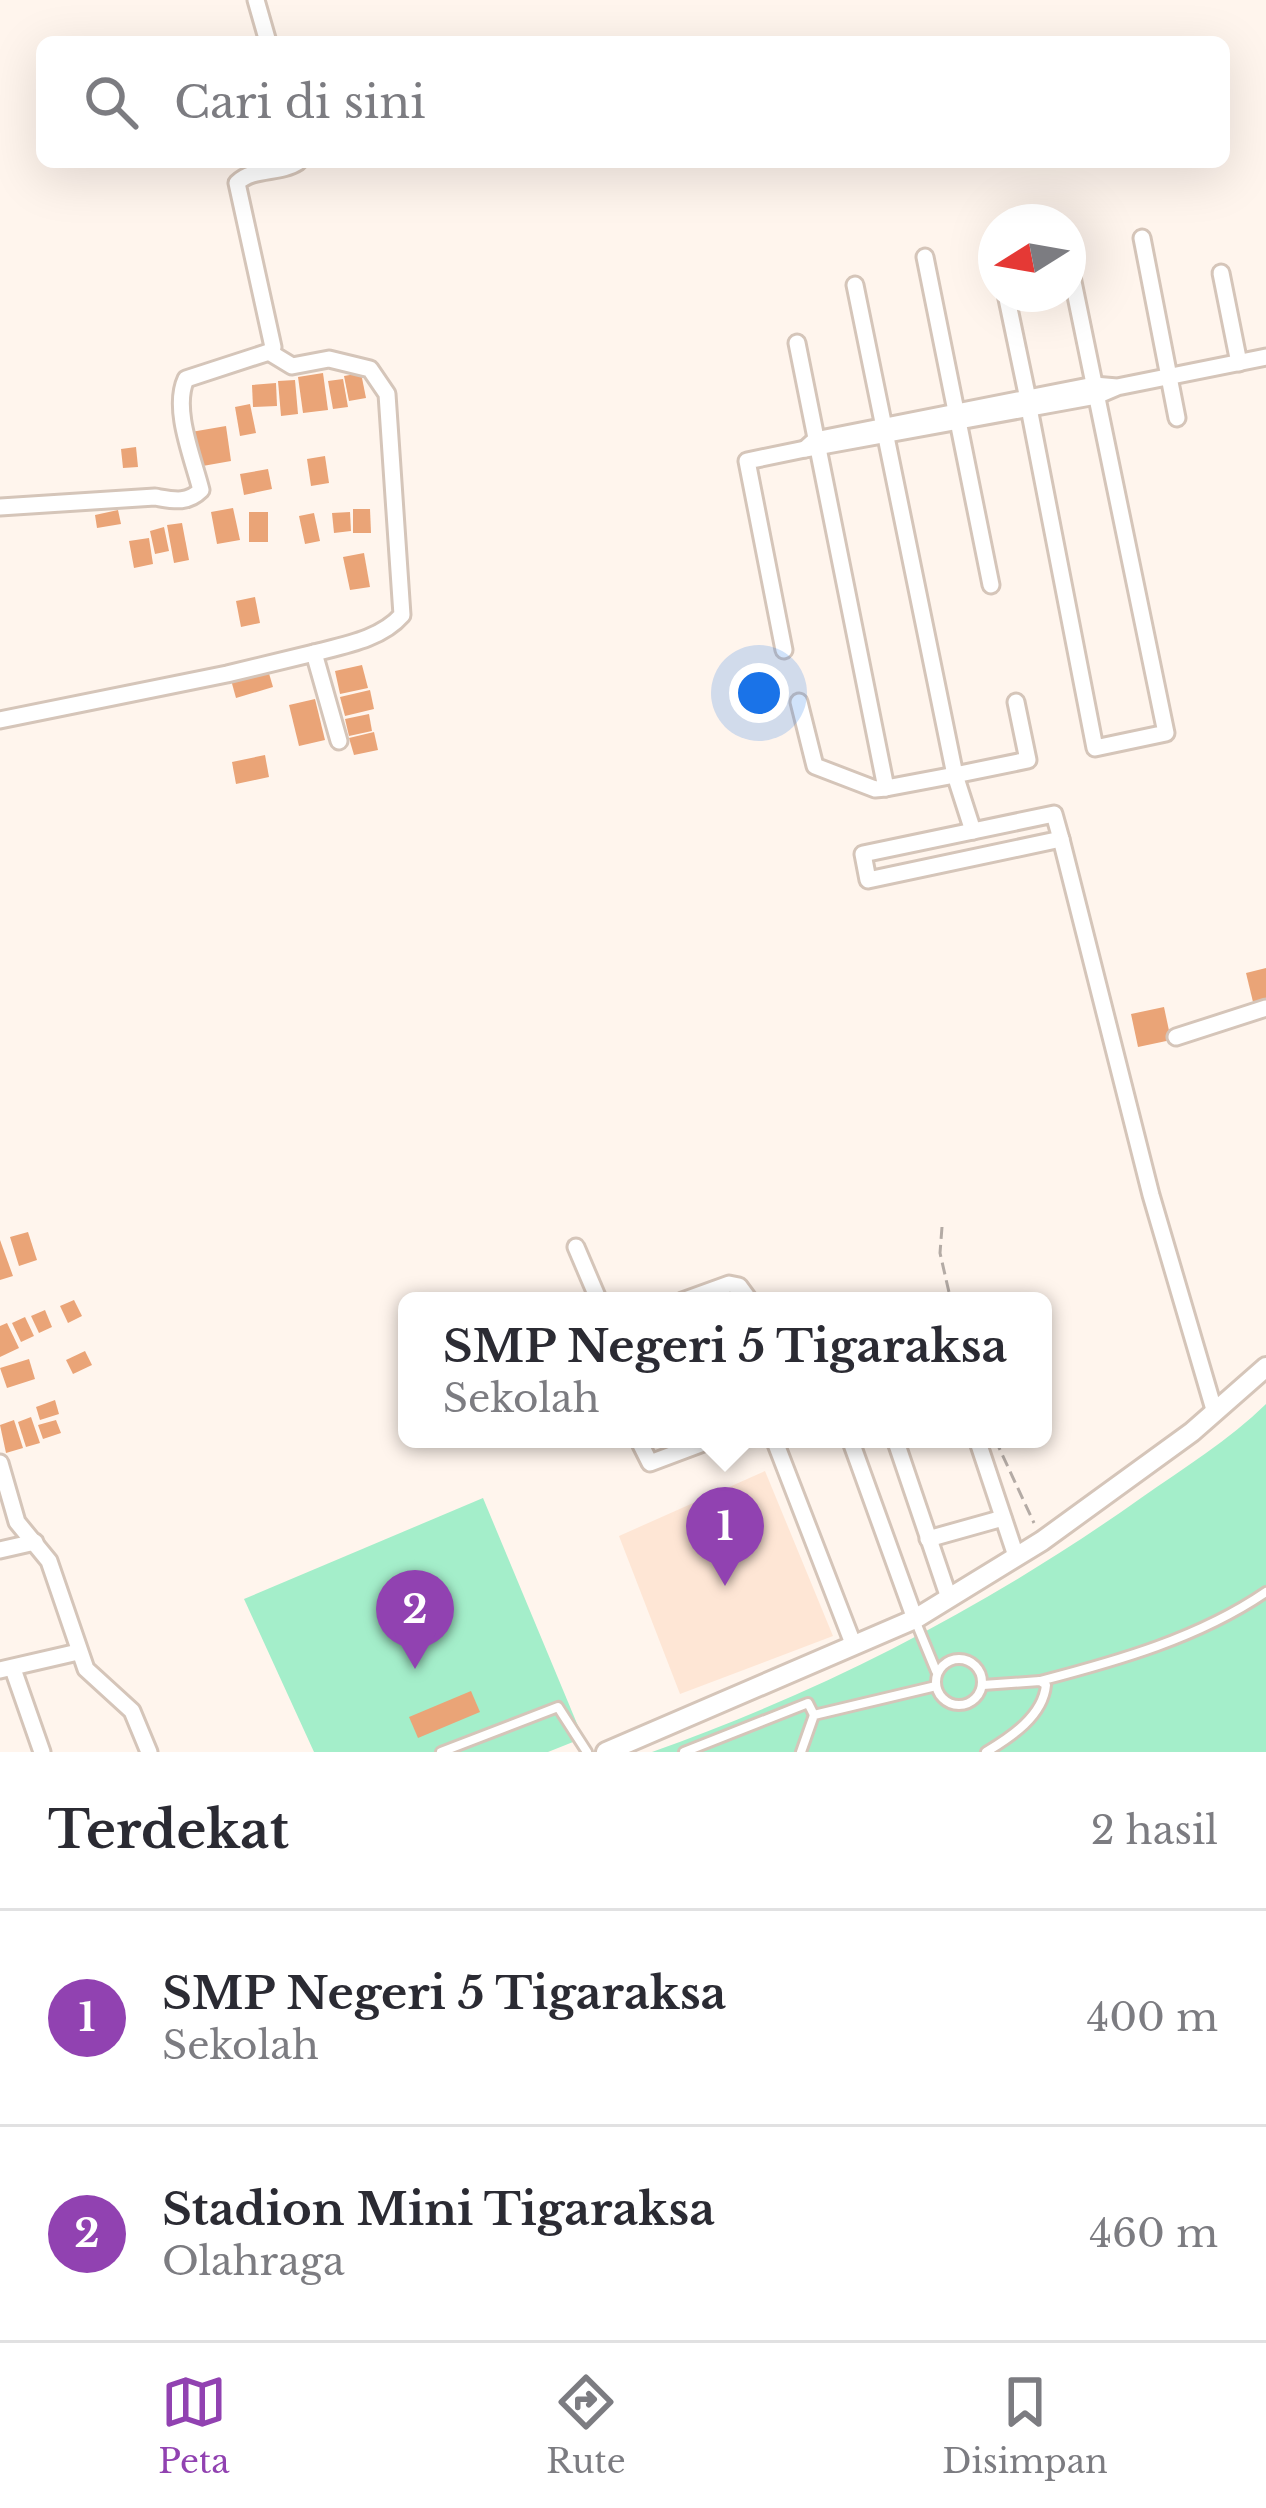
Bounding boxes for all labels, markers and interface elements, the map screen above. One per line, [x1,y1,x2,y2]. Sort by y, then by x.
search box [36,36,1230,168]
icon: search [78,69,144,135]
text: Cari di sini [174,74,426,130]
north arrow [978,204,1086,312]
your location [729,663,789,723]
popup [398,1292,1052,1448]
text: SMP Negeri 5 Tigaraksa [443,1318,1007,1374]
text: Sekolah [443,1374,600,1423]
pin: 1 [686,1487,764,1586]
pin: 2 [376,1570,454,1669]
text: Terdekat [48,1799,289,1862]
text: 2 hasil [1091,1806,1218,1855]
text: SMP Negeri 5 Tigaraksa [162,1965,726,2021]
text: 1 [78,1993,96,2042]
text: 400 m [1086,1993,1218,2042]
text: Sekolah [162,2021,319,2070]
text: Stadion Mini Tigaraksa [162,2181,715,2237]
text: 2 [74,2209,100,2258]
text: 460 m [1089,2209,1218,2258]
text: Olahraga [162,2237,345,2286]
tab: Peta [158,2369,230,2482]
tab: Rute [546,2369,626,2482]
tab: Disimpan [942,2369,1108,2482]

